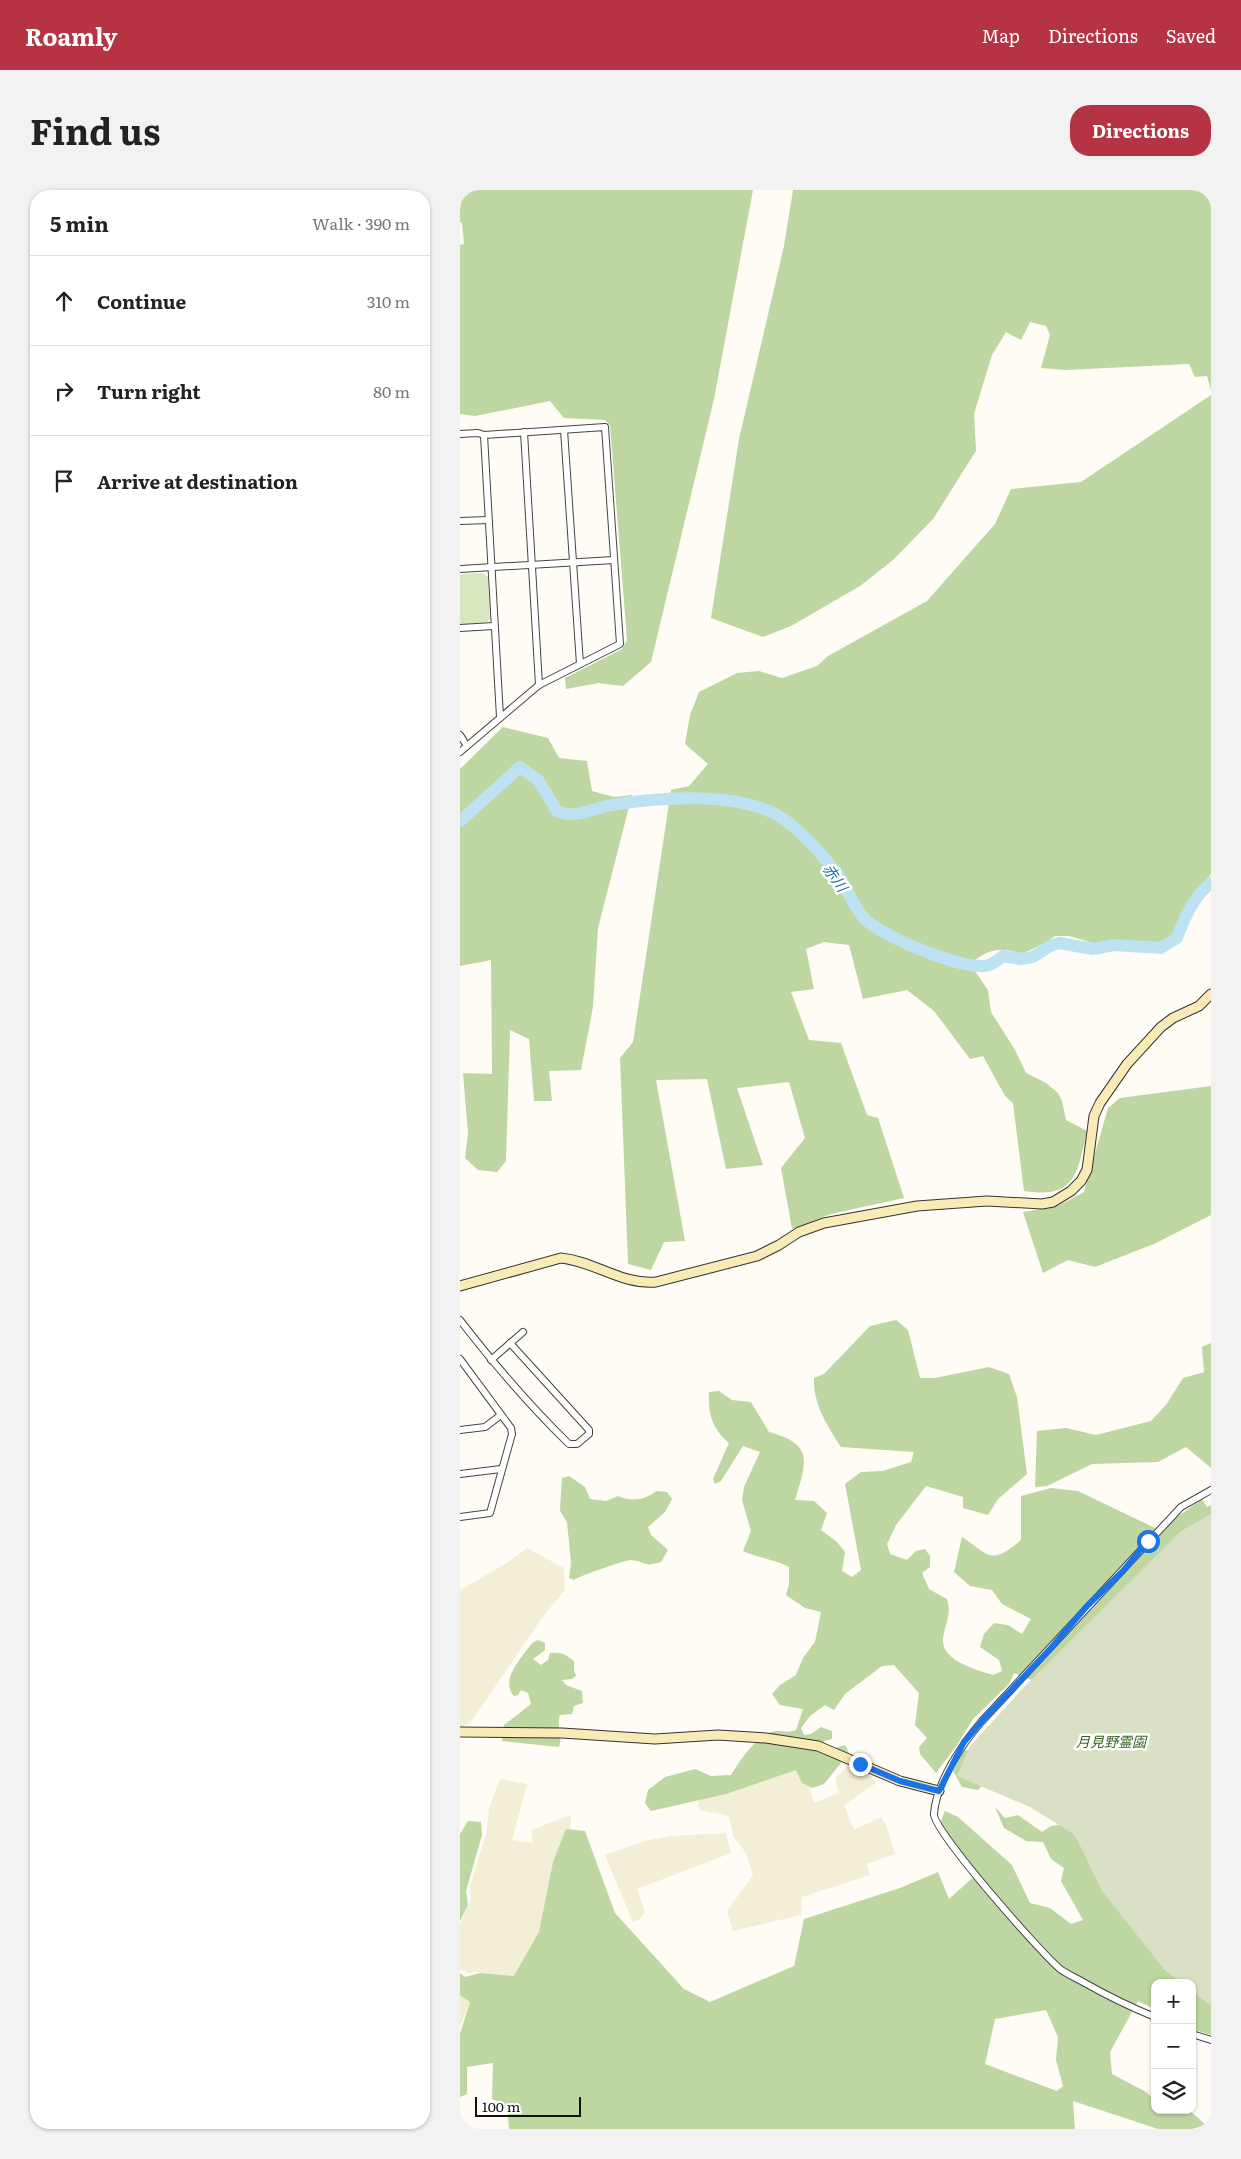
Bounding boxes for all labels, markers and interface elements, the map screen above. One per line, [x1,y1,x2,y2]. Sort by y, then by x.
text: Roamly [25,18,118,53]
text: Map [982,22,1020,49]
text: Directions [1048,22,1138,49]
text: Saved [1166,22,1216,49]
text: Find us [30,104,160,156]
button: Directions [1070,105,1211,156]
text: 5 min [50,207,109,238]
text: Walk · 390 m [312,211,410,235]
icon: ahead [50,287,78,315]
text: Continue [97,287,186,315]
text: 310 m [367,289,410,313]
icon: right [50,377,78,405]
text: Turn right [97,377,201,405]
text: 80 m [373,379,410,403]
icon: arrive [50,467,78,495]
text: Arrive at destination [97,467,298,495]
water label: 赤川 [818,858,855,898]
route start [1137,1530,1160,1553]
park label: 月見野霊園 [1076,1731,1148,1751]
route end [849,1753,872,1776]
map controls [1151,1979,1196,2114]
button: + [1151,1979,1196,2024]
button: − [1151,2024,1196,2069]
button: layers [1151,2069,1196,2114]
scale bar [475,2094,581,2117]
text: 100 m [482,2096,520,2116]

